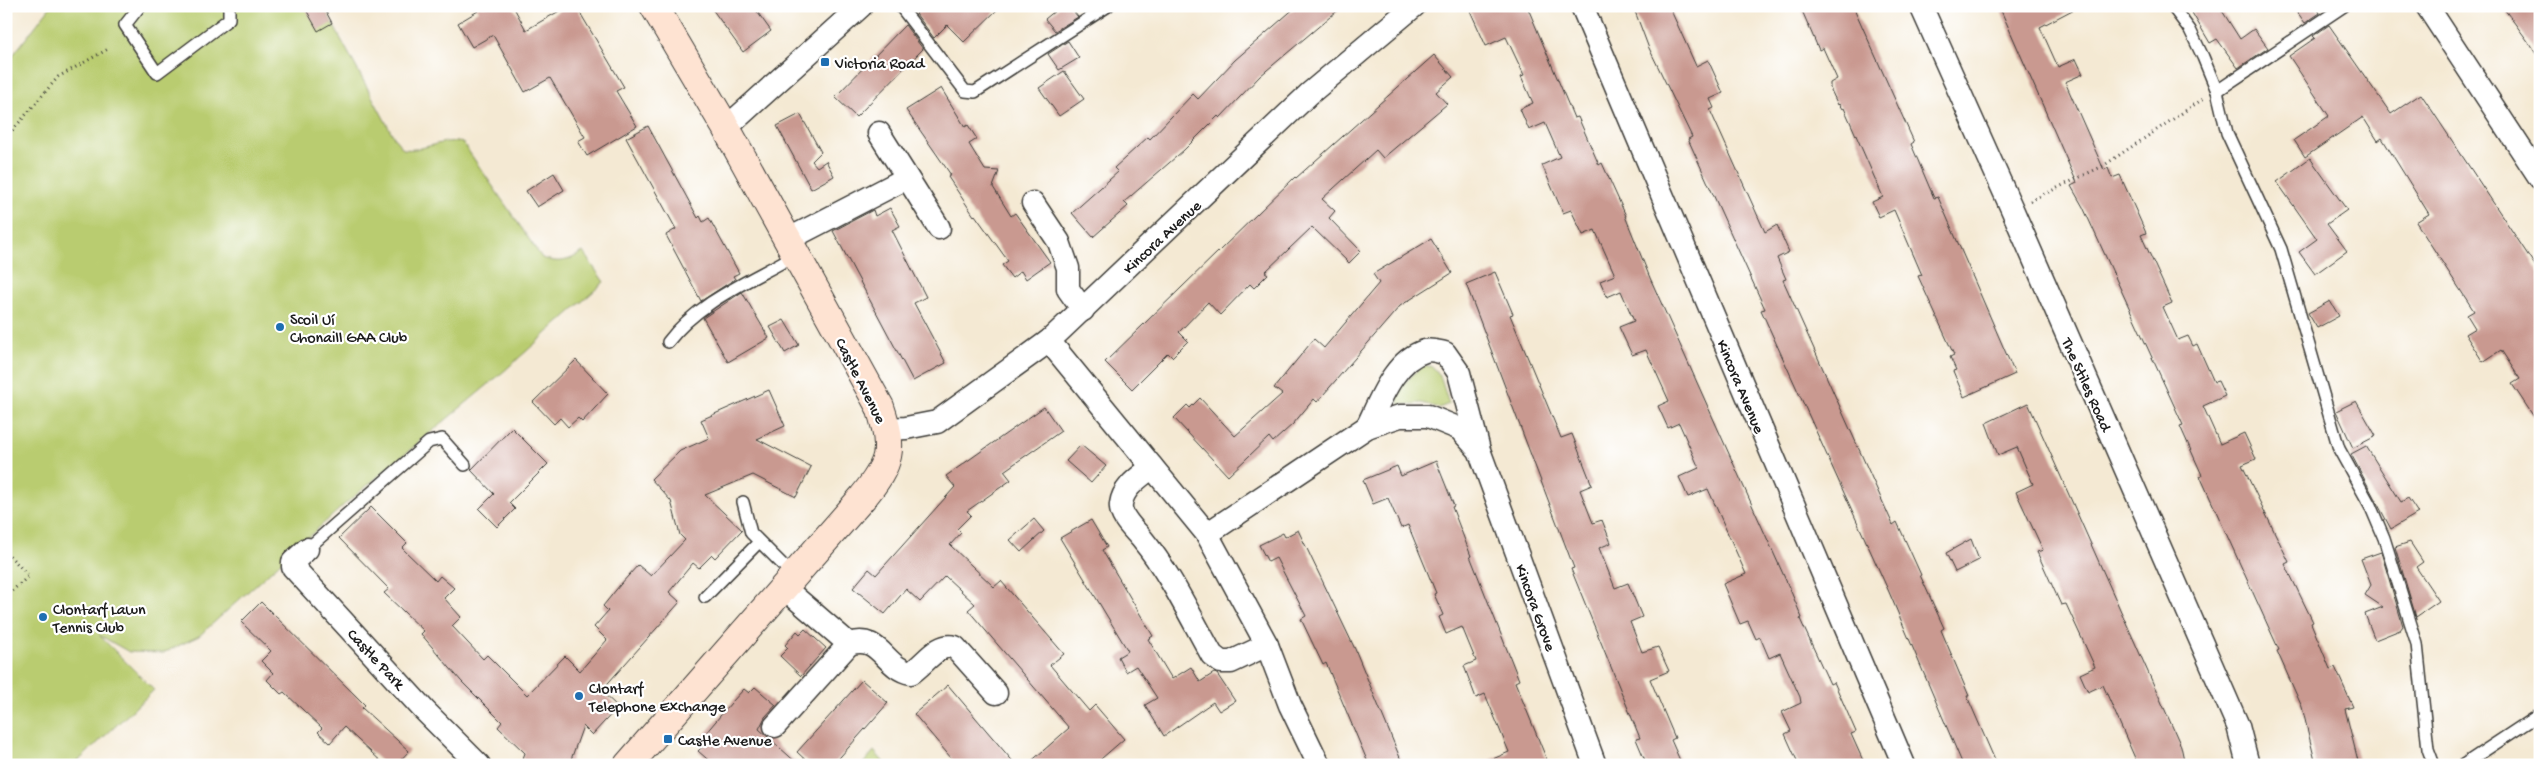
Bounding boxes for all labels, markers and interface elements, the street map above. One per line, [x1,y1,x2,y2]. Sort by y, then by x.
marker: Victoria Road [819,56,831,68]
place label: Victoria Road [834,56,926,75]
street label: Kincora Avenue [1120,197,1207,280]
place label: Scoil Uí Chonaill GAA Club [290,312,408,349]
marker: Scoil Uí Chonaill GAA Club [274,321,286,333]
street label: The Stiles Road [2055,335,2115,437]
street label: Castle Avenue [829,336,889,428]
street label: Kincora Avenue [1710,338,1767,438]
street label: Kincora Grove [1509,562,1559,655]
place label: Clontarf Lawn Tennis Club [52,602,146,639]
marker: Clontarf Lawn Tennis Club [37,611,49,623]
street label: Castle Park [342,626,409,696]
place label: Clontarf Telephone Exchange [588,681,727,718]
marker: Clontarf Telephone Exchange [573,690,585,702]
marker: Castle Avenue [662,733,674,745]
place label: Castle Avenue [678,733,772,752]

